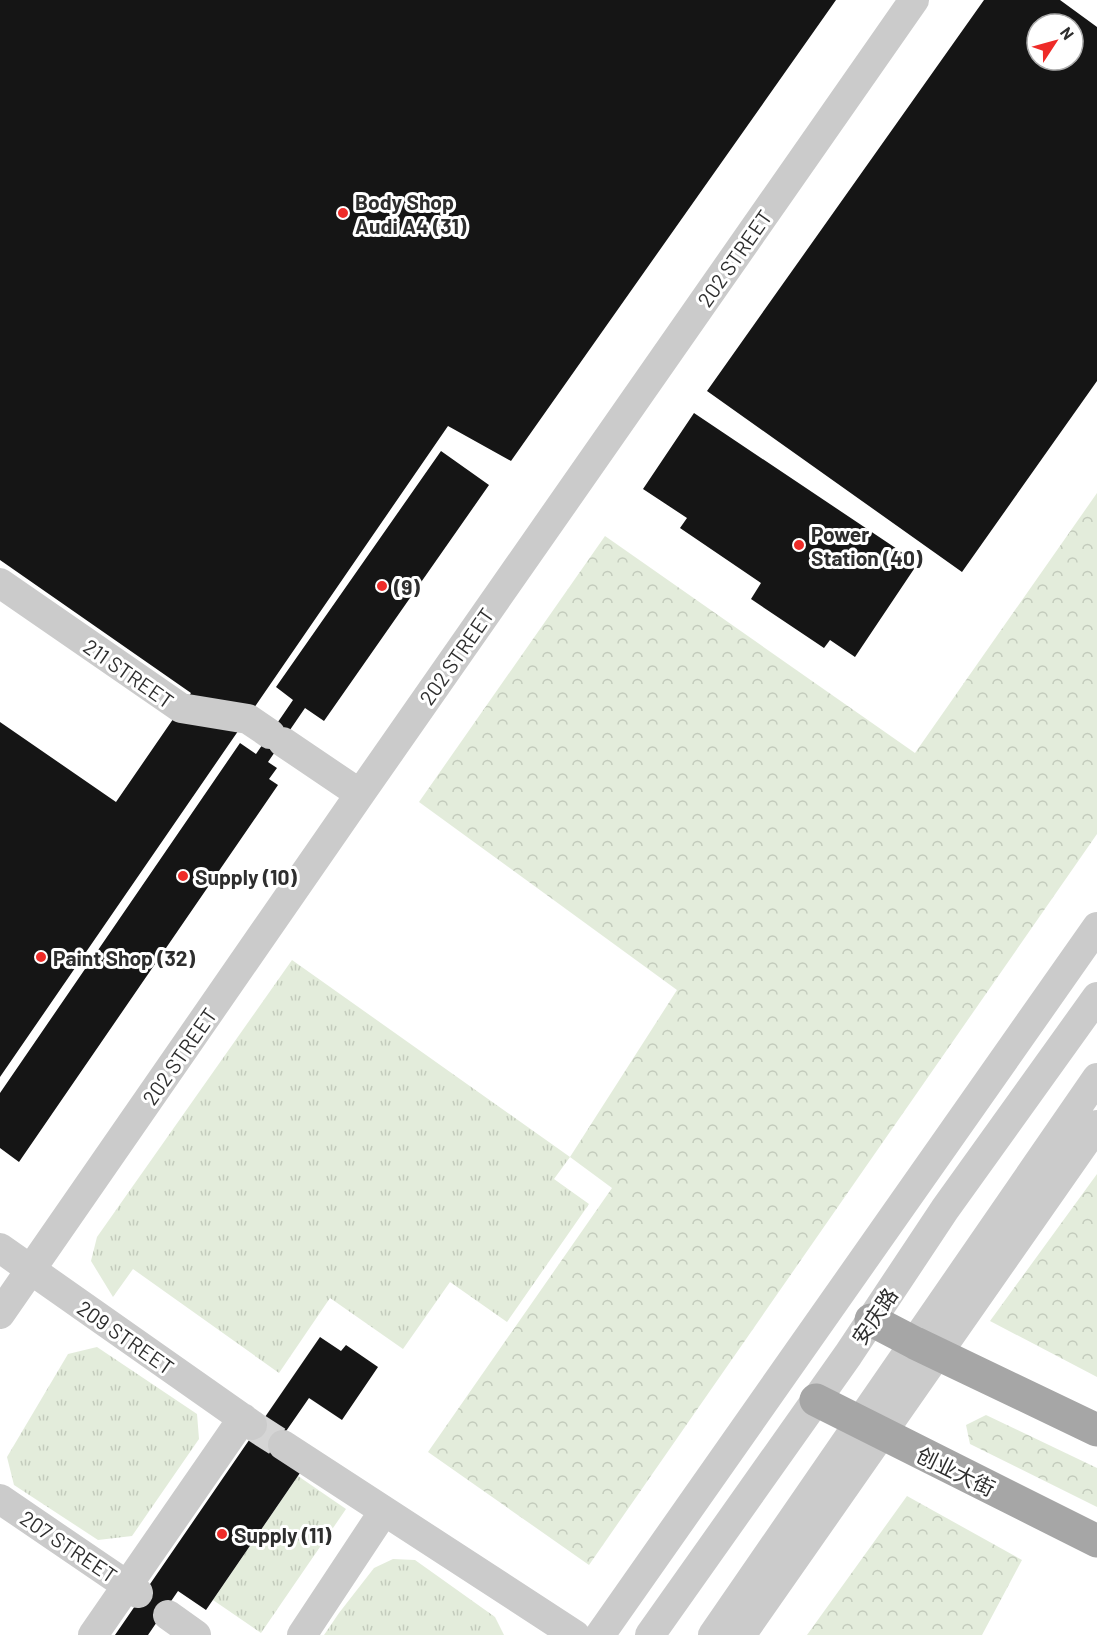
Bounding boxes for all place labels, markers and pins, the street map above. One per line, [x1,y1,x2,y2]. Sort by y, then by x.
place label: Body Shop Audi A4 (31) [355,189,467,238]
marker: Body Shop Audi A4 (31) [336,206,350,220]
place label: Power Station (40) [811,521,923,570]
marker: Power Station (40) [792,538,806,552]
place label: (9) [393,574,420,599]
marker: (9) [375,579,389,593]
place label: Supply (10) [195,864,297,889]
marker: Supply (10) [176,869,190,883]
place label: Paint Shop (32) [53,945,196,970]
marker: Paint Shop (32) [34,950,48,964]
place label: Supply (11) [234,1522,332,1547]
marker: Supply (11) [215,1527,229,1541]

